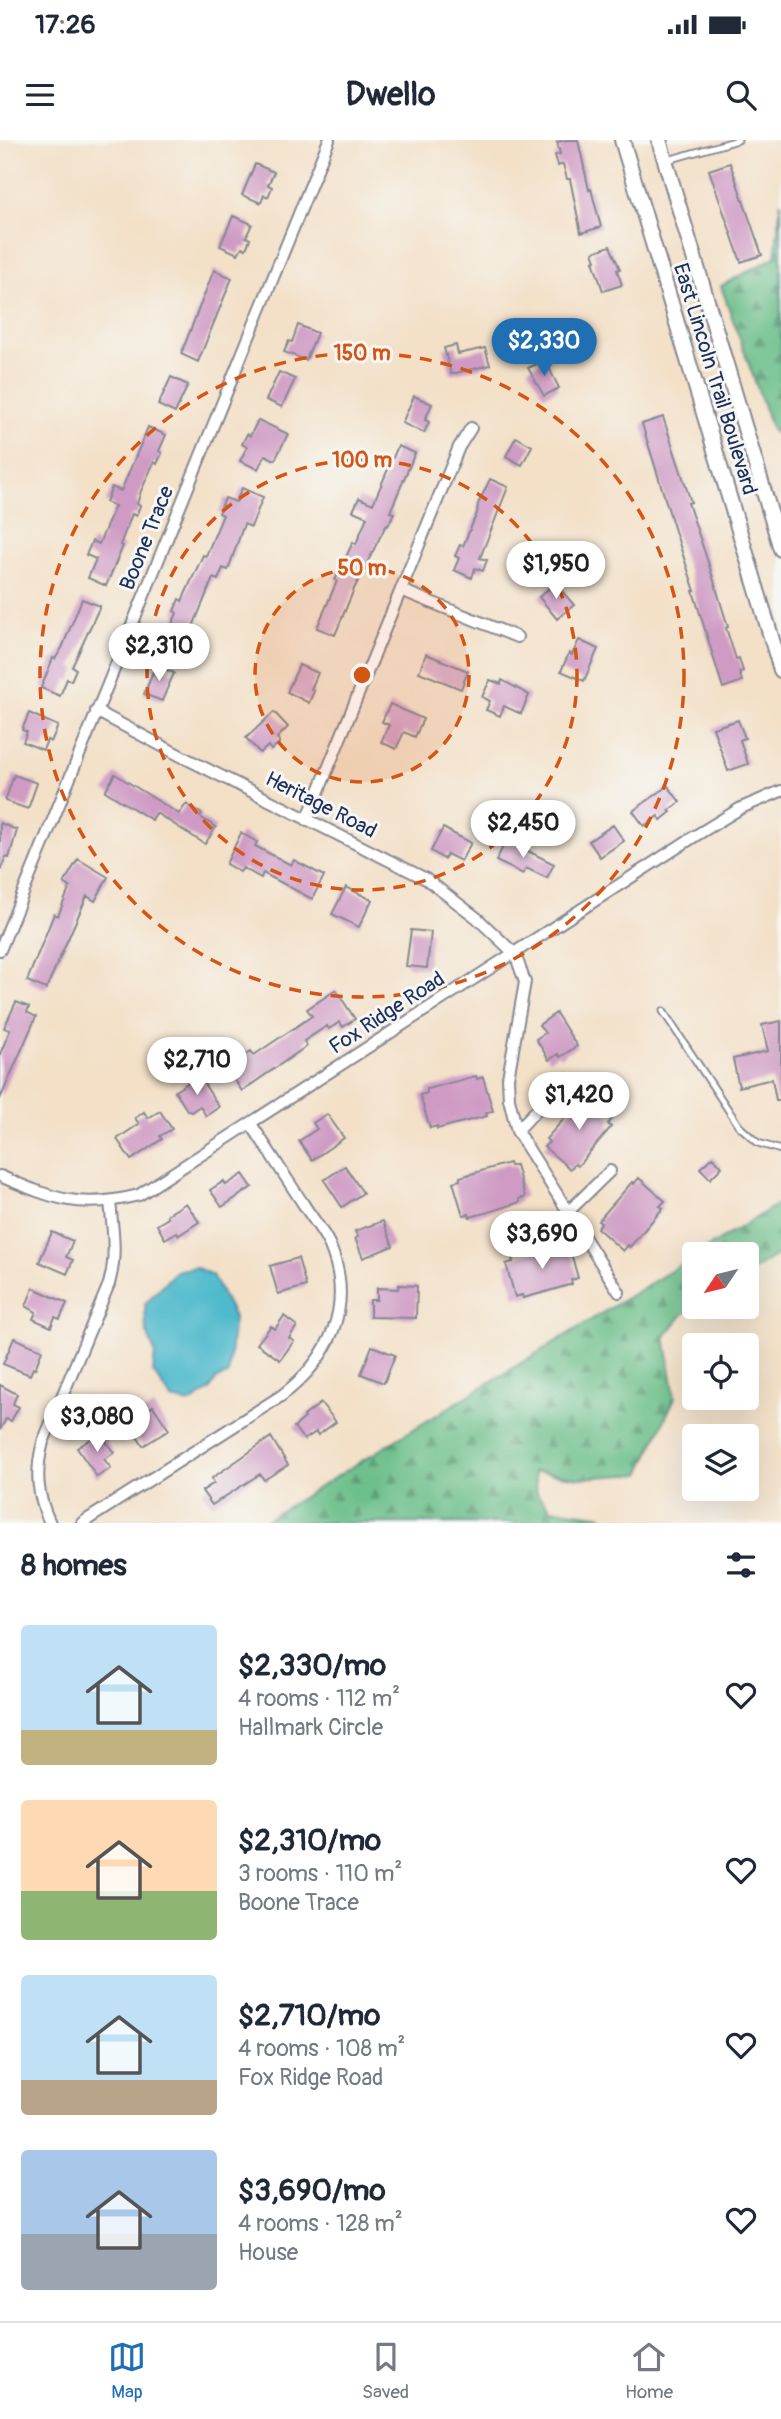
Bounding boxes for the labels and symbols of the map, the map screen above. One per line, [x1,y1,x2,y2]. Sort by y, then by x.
street label: East Lincoln Trail Boulevard [667,260,763,498]
pin: $2,330 [487,318,601,378]
text: 150 m [333,340,391,367]
text: 100 m [332,447,392,474]
street label: Boone Trace [114,481,180,594]
pin: $1,950 [499,542,613,601]
text: 50 m [338,555,387,582]
pin: $2,310 [102,624,216,683]
centre of rings [350,663,374,687]
street label: Heritage Road [261,765,381,845]
pin: $2,450 [466,800,580,860]
street label: Fox Ridge Road [324,966,450,1060]
pin: $2,710 [140,1038,254,1097]
pin: $1,420 [522,1072,636,1132]
pin: $3,690 [485,1212,599,1271]
north arrow [682,1242,760,1320]
pin: $3,080 [40,1394,154,1454]

